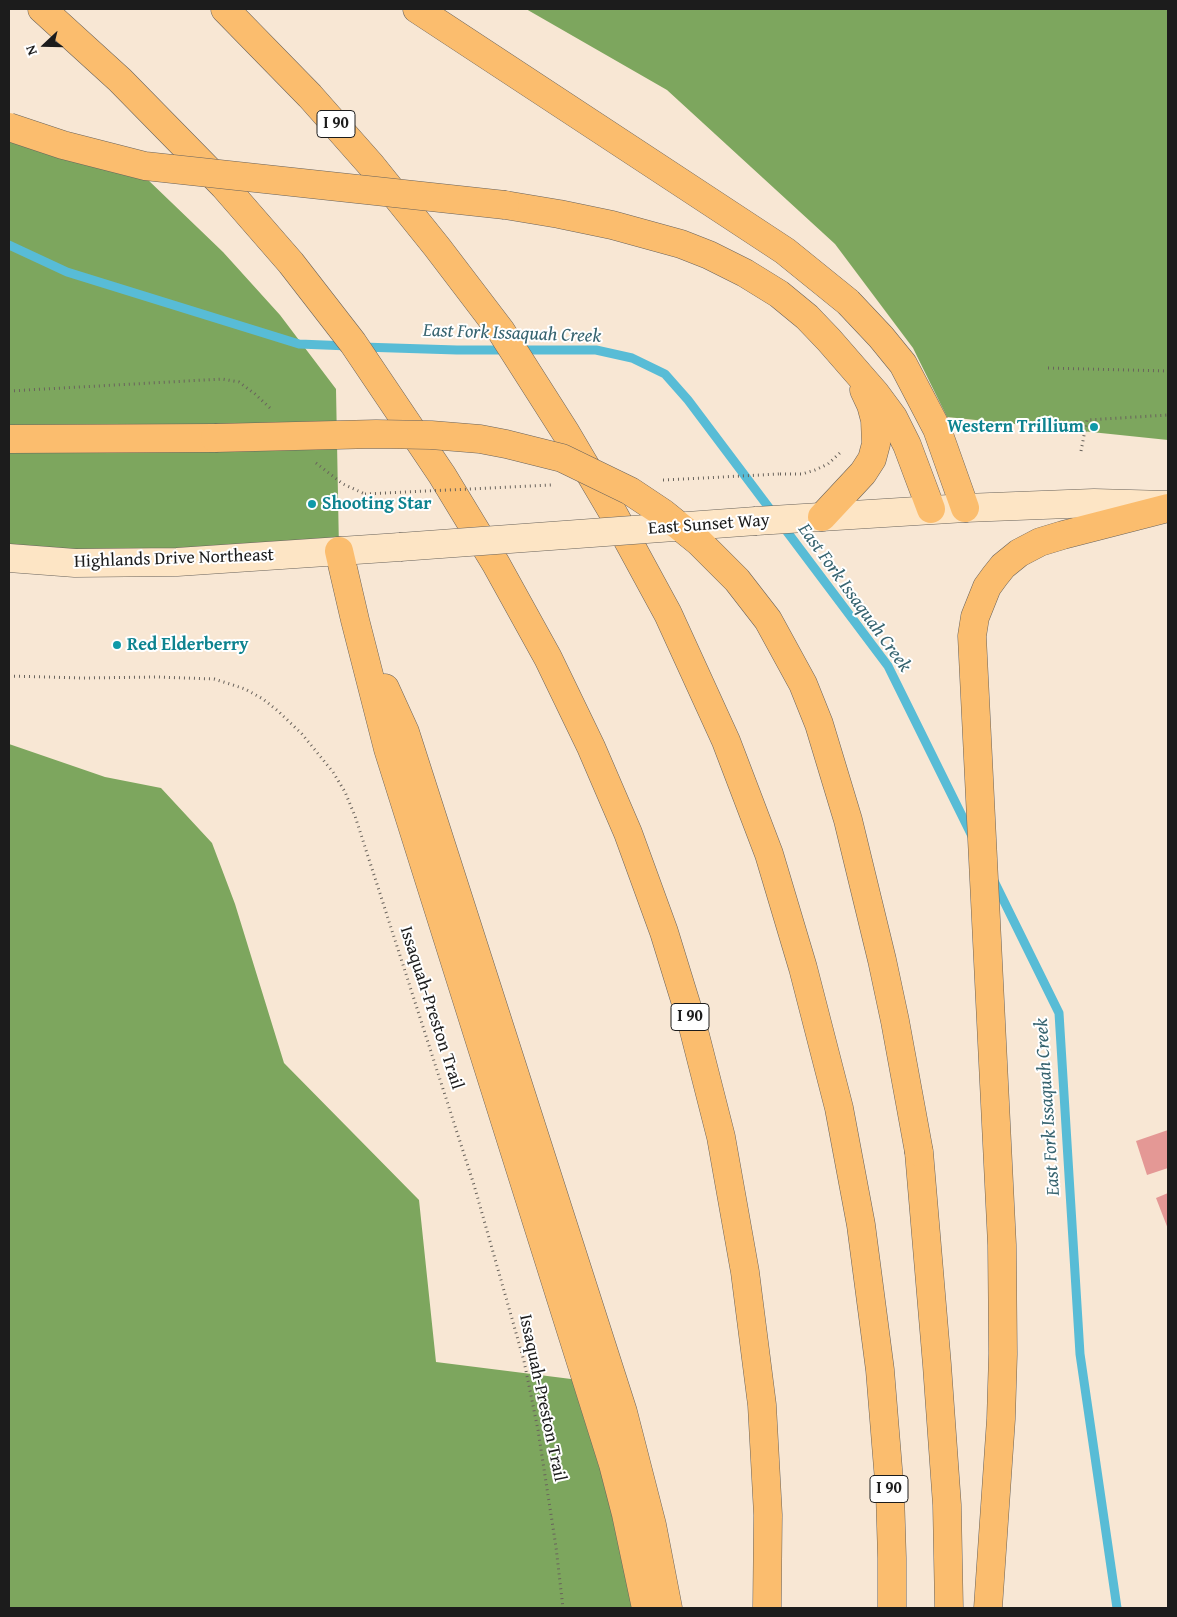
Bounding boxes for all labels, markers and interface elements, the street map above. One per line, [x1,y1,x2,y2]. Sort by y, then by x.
north arrow [20,20,70,70]
text: N [20,42,42,58]
road number: I 90 [317,110,355,138]
water label: East Fork Issaquah Creek [423,319,601,349]
place label: Western Trillium [947,416,1084,438]
marker: Western Trillium [1088,421,1100,433]
place label: Shooting Star [322,493,431,515]
marker: Shooting Star [306,498,318,510]
street label: East Sunset Way [648,510,770,540]
water label: East Fork Issaquah Creek [792,519,916,677]
street label: Highlands Drive Northeast [74,545,274,573]
place label: Red Elderberry [127,634,248,656]
marker: Red Elderberry [111,639,123,651]
street label: Issaquah-Preston Trail [394,924,468,1092]
road number: I 90 [671,1004,709,1030]
water label: East Fork Issaquah Creek [1030,1017,1066,1197]
street label: Issaquah-Preston Trail [514,1312,570,1484]
road number: I 90 [870,1476,908,1502]

